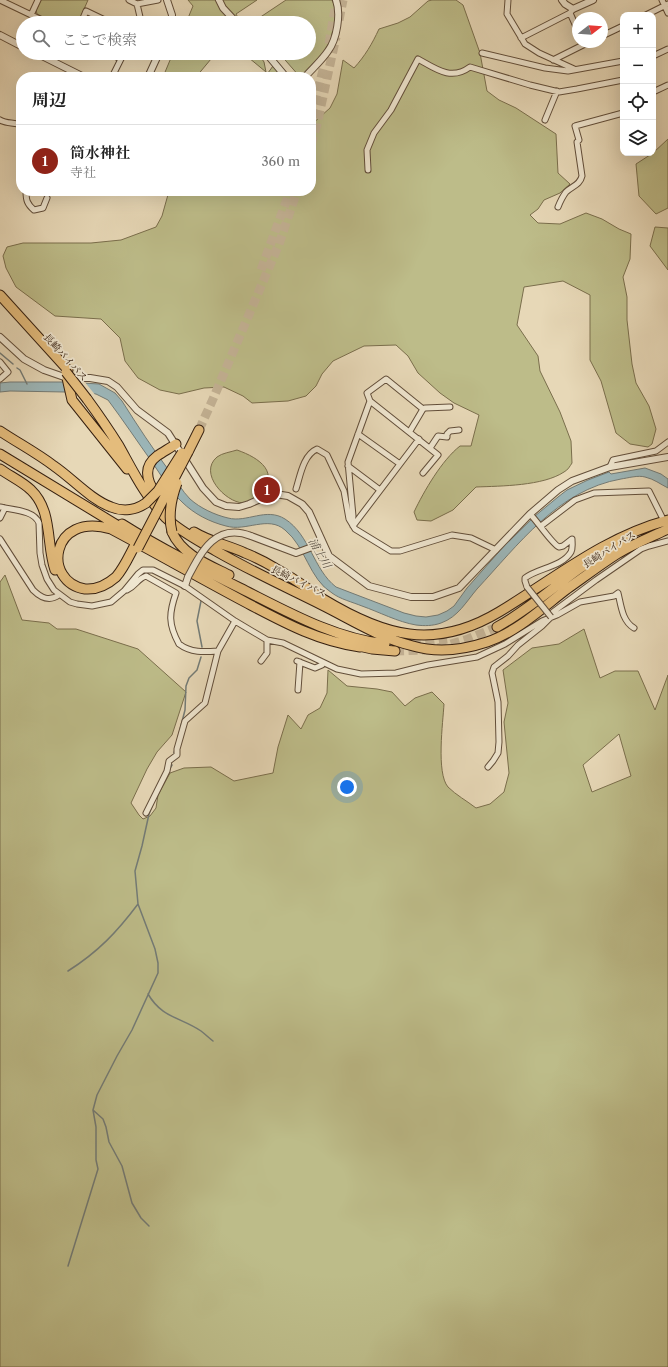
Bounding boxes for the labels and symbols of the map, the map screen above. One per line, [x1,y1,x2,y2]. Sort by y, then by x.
north arrow [572,12,608,48]
street label: 長崎バイパス [41,331,90,384]
pin: 1 [254,475,280,505]
street label: 長崎バイパス [580,528,638,571]
water label: 浦上川 [306,535,335,572]
street label: 長崎バイパス [269,562,329,600]
your location [337,777,357,797]

